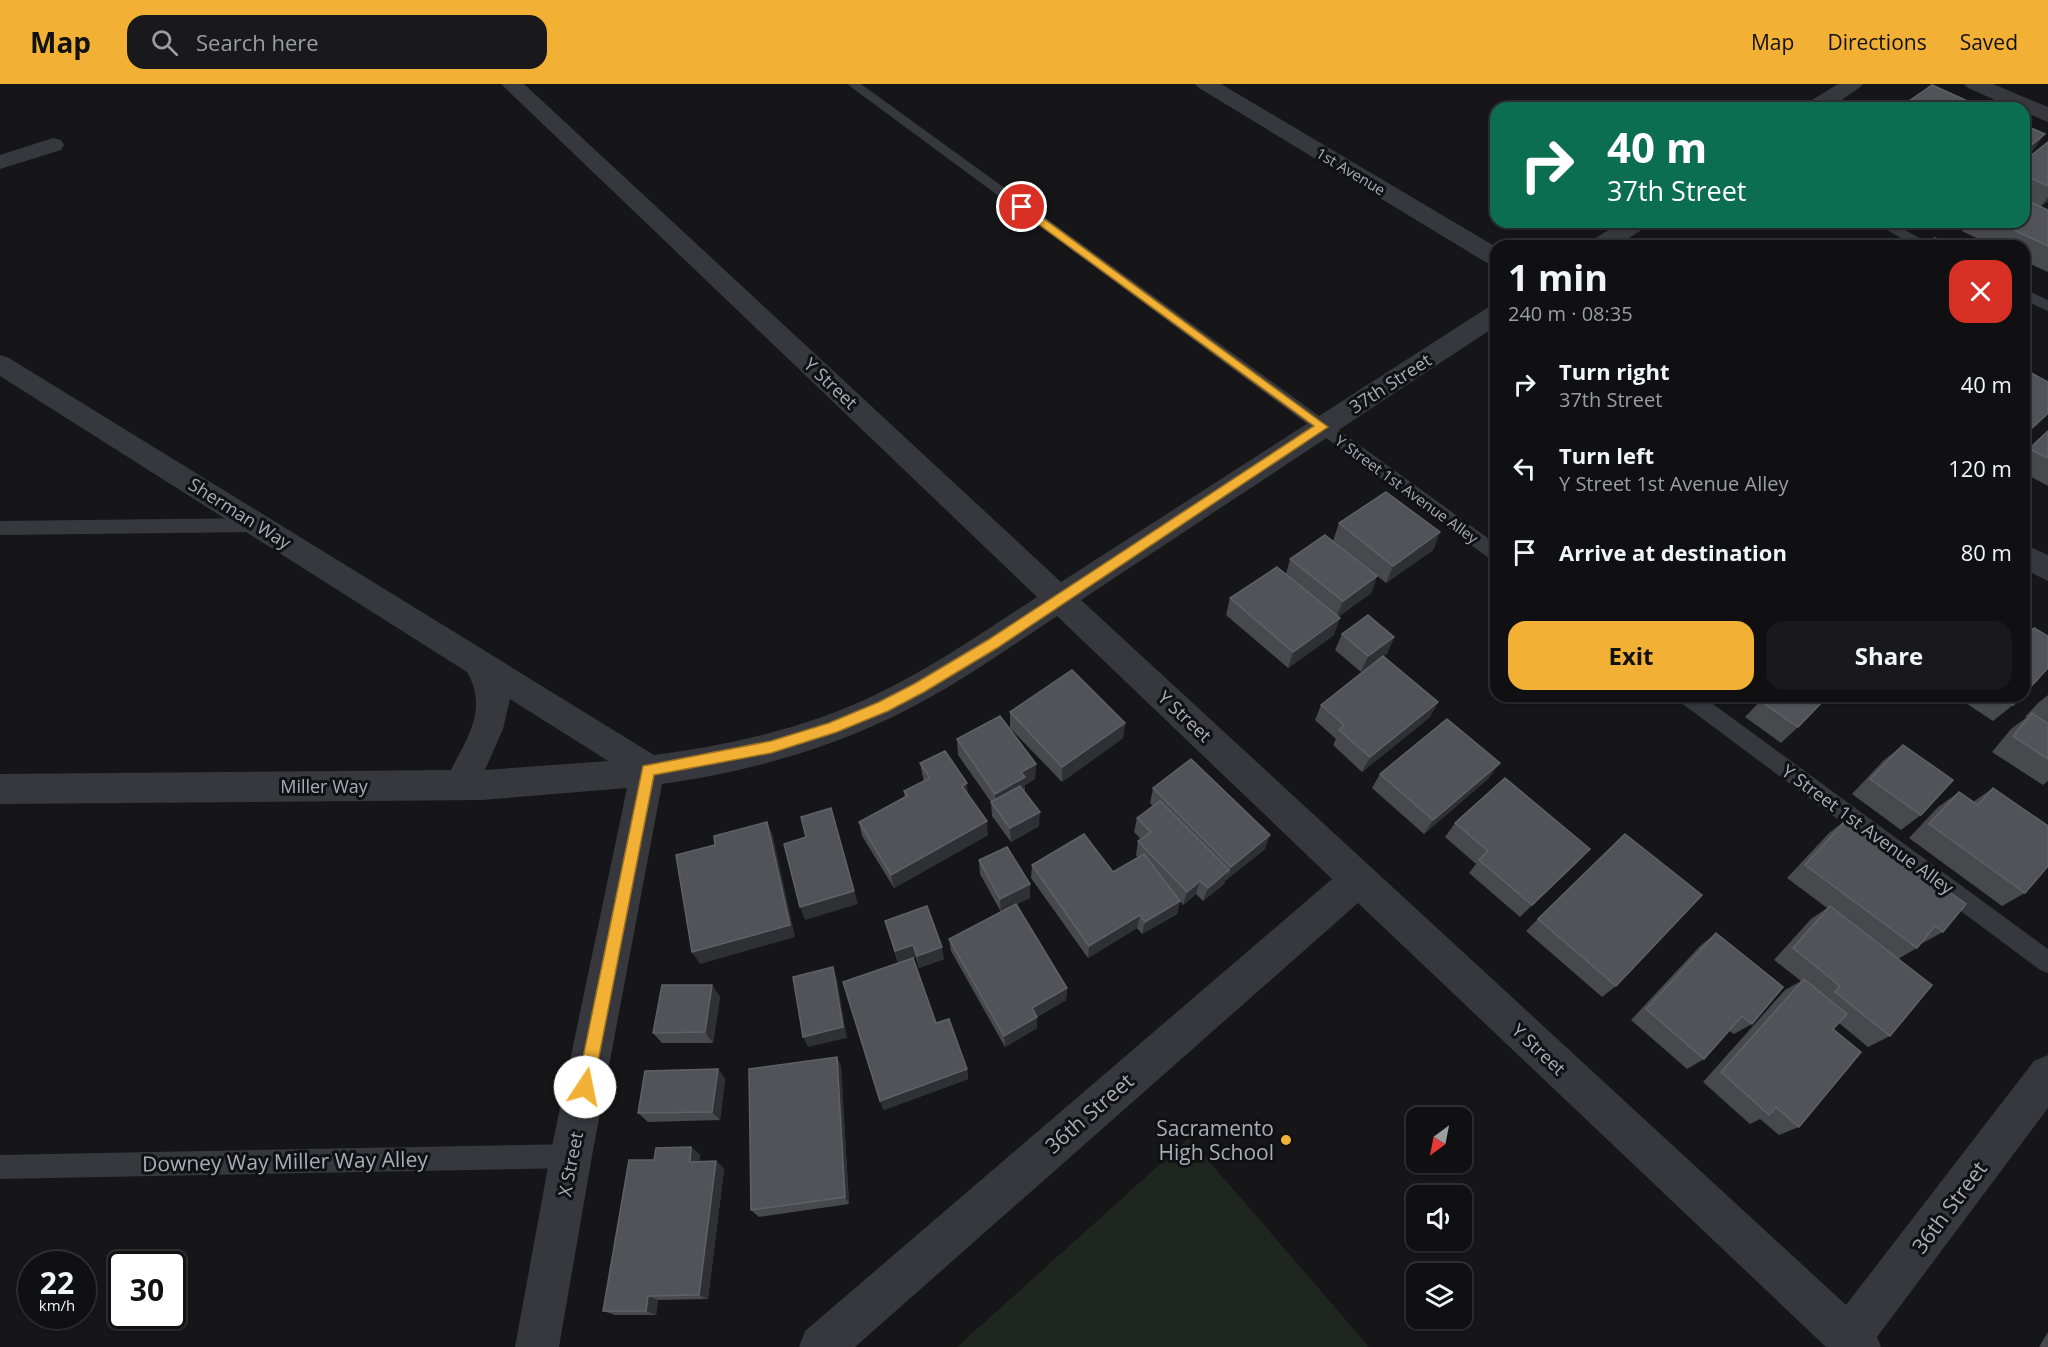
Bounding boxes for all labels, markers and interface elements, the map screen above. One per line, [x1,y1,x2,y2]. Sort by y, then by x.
search box [127,15,547,69]
text: Map [30,23,91,61]
icon: search [148,26,181,59]
text: Search here [196,27,319,57]
text: Map [1751,28,1794,56]
text: Directions [1827,28,1927,56]
text: Saved [1960,28,2018,56]
text: 40 m [1607,118,1707,175]
icon: right [1508,126,1586,204]
street label: 1st Avenue [1313,143,1389,199]
text: 37th Street [1607,172,1746,209]
pin [996,181,1047,232]
icon: arrive [1005,190,1038,223]
text: 1 min [1508,253,1608,302]
button: close [1949,260,2012,323]
text: 240 m · 08:35 [1508,300,1633,327]
street label: 37th Street [1344,348,1436,418]
street label: Y Street [799,352,863,414]
text: Turn right [1559,356,1670,386]
icon: right [1508,368,1541,401]
text: 40 m [1961,369,2012,399]
text: 37th Street [1559,386,1662,413]
street label: Y Street 1st Avenue Alley [1331,430,1483,548]
text: Turn left [1559,440,1654,470]
icon: left [1508,452,1541,485]
text: 120 m [1948,453,2012,483]
text: Y Street 1st Avenue Alley [1559,470,1789,497]
street label: Sherman Way [184,472,297,555]
icon: arrive [1508,536,1541,569]
text: Arrive at destination [1559,537,1787,567]
text: 80 m [1961,537,2012,567]
button: Exit [1508,621,1754,690]
button: Share [1766,621,2012,690]
street label: Y Street [1153,685,1217,747]
street label: Y Street 1st Avenue Alley [1777,759,1959,900]
street label: Miller Way [280,774,369,798]
street label: Y Street [1507,1018,1571,1080]
position arrow [553,1055,617,1119]
street label: 36th Street [1039,1067,1139,1159]
north arrow [1406,1107,1472,1173]
map controls [1406,1107,1472,1329]
place label: Sacramento High School [1156,1114,1274,1166]
street label: X Street [552,1130,588,1198]
marker: Sacramento High School [1279,1133,1293,1147]
street label: Downey Way Miller Way Alley [142,1145,429,1177]
street label: 36th Street [1905,1155,1993,1259]
button: sound [1406,1185,1472,1251]
speed limit sign: 30 [108,1251,186,1329]
text: 22 [40,1262,74,1303]
button: layers [1406,1263,1472,1329]
text: km/h [39,1295,75,1315]

